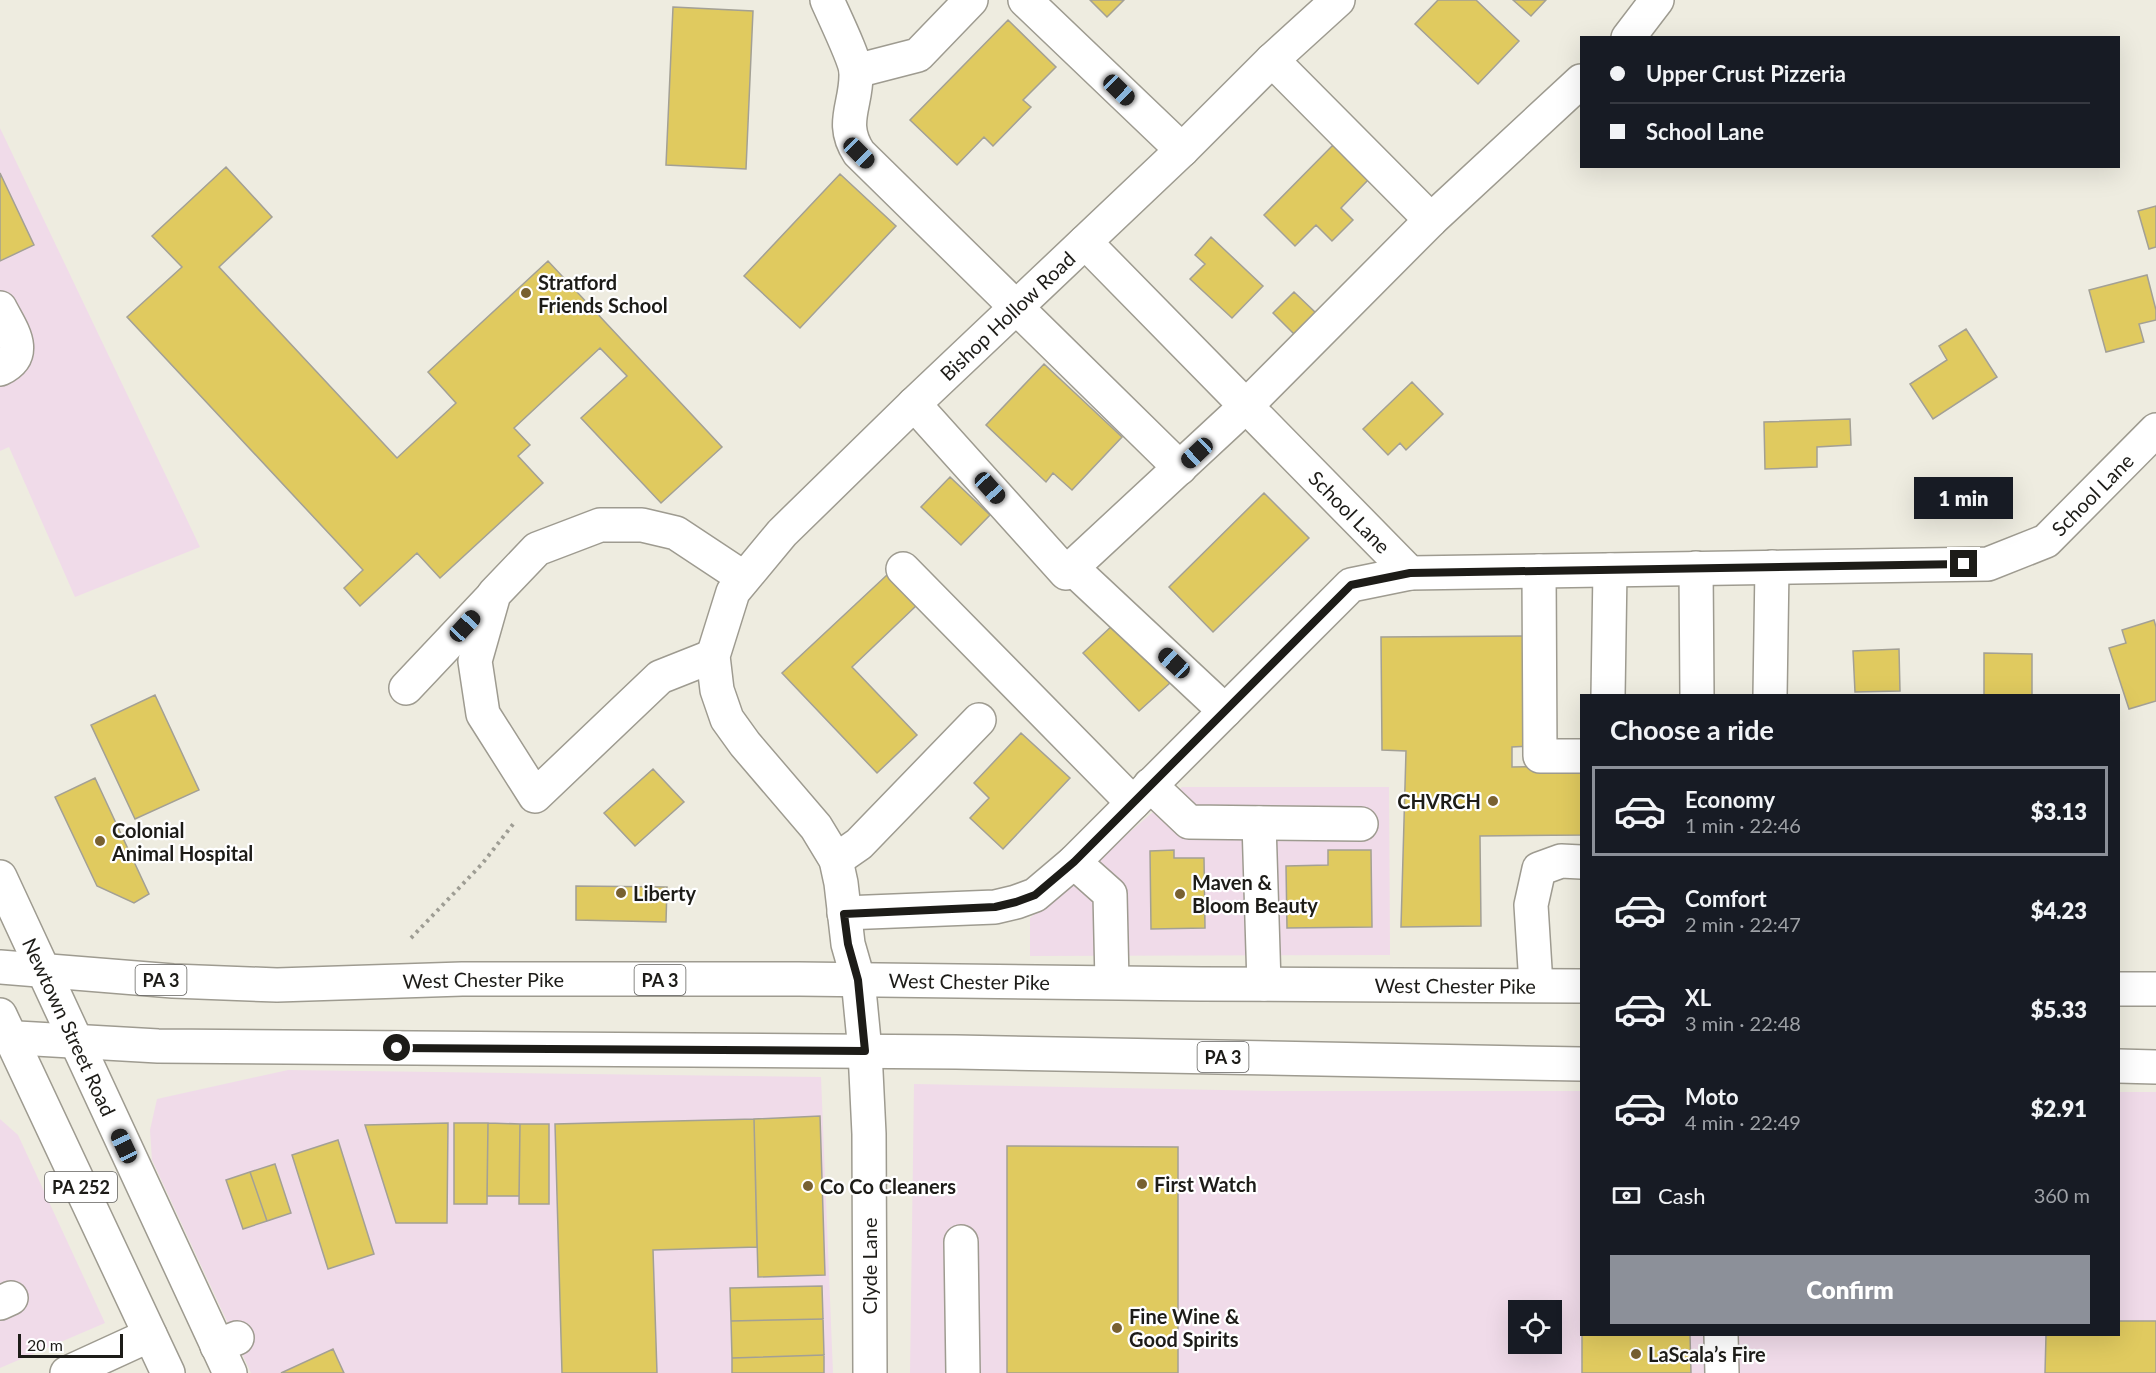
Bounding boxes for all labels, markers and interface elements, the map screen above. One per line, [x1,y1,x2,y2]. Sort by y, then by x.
text: Upper Crust Pizzeria [1646,60,1846,87]
car [1100,71,1138,109]
text: School Lane [1646,118,1764,145]
car [840,134,878,172]
street label: Bishop Hollow Road [935,246,1080,385]
place label: Stratford Friends School [538,270,668,317]
marker: Stratford Friends School [519,286,533,300]
car [1178,434,1216,472]
street label: School Lane [2046,448,2138,540]
street label: School Lane [1304,465,1396,558]
car [971,469,1009,507]
callout: 1 min [1914,477,2014,519]
text: 1 min [1939,486,1988,510]
route end [1950,550,1977,577]
car [446,607,484,645]
car [1155,644,1193,682]
text: Choose a ride [1610,713,1774,746]
icon: car [1613,784,1667,838]
text: Economy [1685,786,1775,813]
place label: CHVRCH [1397,789,1481,813]
marker: CHVRCH [1486,794,1500,808]
text: $3.13 [2031,798,2087,825]
text: 1 min · 22:46 [1685,813,1801,837]
place label: Colonial Animal Hospital [111,818,253,865]
marker: Colonial Animal Hospital [93,834,107,848]
place label: Maven & Bloom Beauty [1192,870,1318,917]
place label: Liberty [633,881,696,905]
icon: car [1613,883,1667,937]
text: Comfort [1685,885,1767,912]
marker: Liberty [614,886,628,900]
marker: Maven & Bloom Beauty [1173,887,1187,901]
text: $4.23 [2031,897,2087,924]
text: 2 min · 22:47 [1685,912,1801,936]
street label: Newtown Street Road [18,934,121,1120]
road number: PA 3 [136,965,186,995]
road number: PA 3 [634,965,686,995]
street label: West Chester Pike [402,967,564,993]
street label: West Chester Pike [888,968,1050,994]
street label: West Chester Pike [1374,973,1536,998]
icon: car [1613,982,1667,1036]
text: XL [1685,984,1711,1011]
text: $5.33 [2031,996,2087,1023]
text: 3 min · 22:48 [1685,1011,1801,1035]
route start [383,1034,410,1061]
road number: PA 3 [1198,1042,1248,1072]
icon: car [1613,1081,1667,1135]
text: Moto [1685,1083,1739,1110]
text: $2.91 [2031,1095,2087,1122]
text: 4 min · 22:49 [1685,1110,1801,1134]
car [108,1126,140,1166]
road number: PA 252 [45,1172,117,1202]
place label: First Watch [1154,1172,1257,1196]
place label: Co Co Cleaners [820,1174,956,1198]
marker: First Watch [1135,1177,1149,1191]
marker: Co Co Cleaners [801,1179,815,1193]
icon: cash [1610,1179,1643,1212]
text: Cash [1658,1182,1705,1209]
text: 360 m [2034,1183,2090,1207]
street label: Clyde Lane [857,1218,881,1314]
button: Confirm [1610,1255,2090,1324]
map controls [1508,1300,1562,1354]
button: locate [1508,1300,1562,1354]
place label: Fine Wine & Good Spirits [1129,1304,1240,1351]
marker: Fine Wine & Good Spirits [1110,1321,1124,1335]
scale bar [18,1331,123,1358]
text: 20 m [27,1335,63,1354]
place label: LaScala’s Fire [1648,1342,1766,1366]
marker: LaScala’s Fire [1629,1347,1643,1361]

